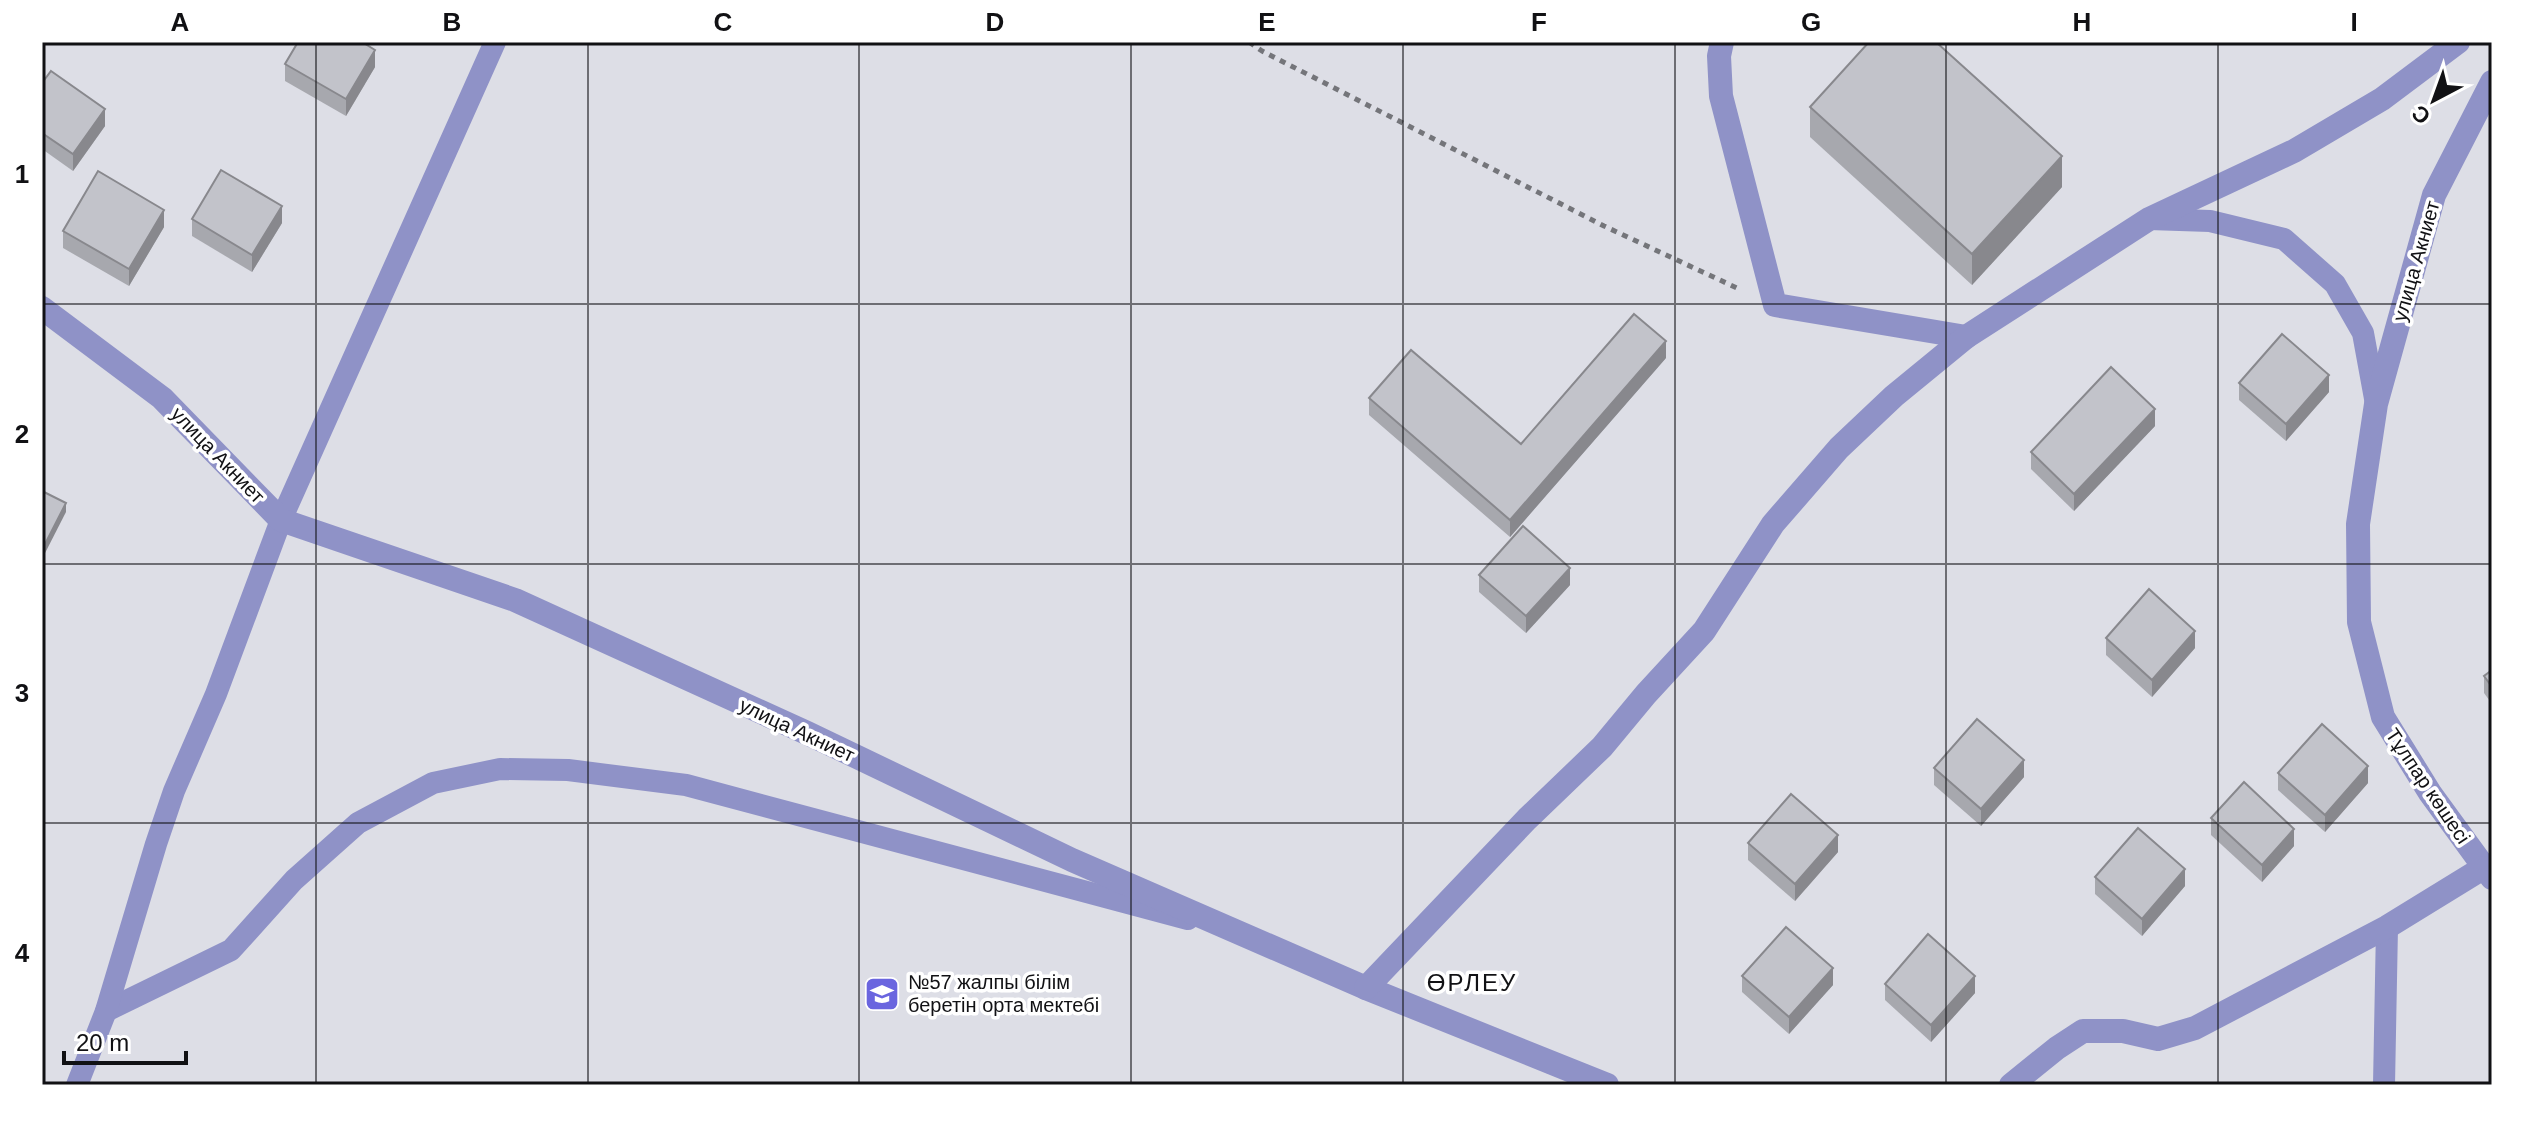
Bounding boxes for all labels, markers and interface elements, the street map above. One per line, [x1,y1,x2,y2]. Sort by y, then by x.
text: A [171,7,190,37]
text: B [443,7,461,37]
text: C [714,7,733,37]
text: D [986,7,1004,37]
text: E [1258,7,1276,37]
text: F [1531,7,1547,37]
text: G [1801,7,1821,37]
text: H [2073,7,2091,37]
text: I [2350,7,2358,37]
north arrow [2394,60,2474,140]
text: С [2407,100,2435,129]
text: 1 [15,159,29,189]
street label: улица Акниет [2388,198,2444,324]
street label: улица Акниет [167,403,269,507]
text: 2 [15,419,29,449]
text: 3 [15,678,29,708]
street label: улица Акниет [736,694,858,766]
street label: Тұлпар көшесі [2381,724,2475,848]
text: 4 [15,938,30,968]
district label: ӨРЛЕУ [1427,969,1517,996]
place label: №57 жалпы білім беретін орта мектебі [908,971,1099,1016]
school or university icon: №57 жалпы білім беретін орта мектебі [863,975,901,1013]
scale bar [64,1015,186,1065]
text: 20 m [76,1029,129,1056]

